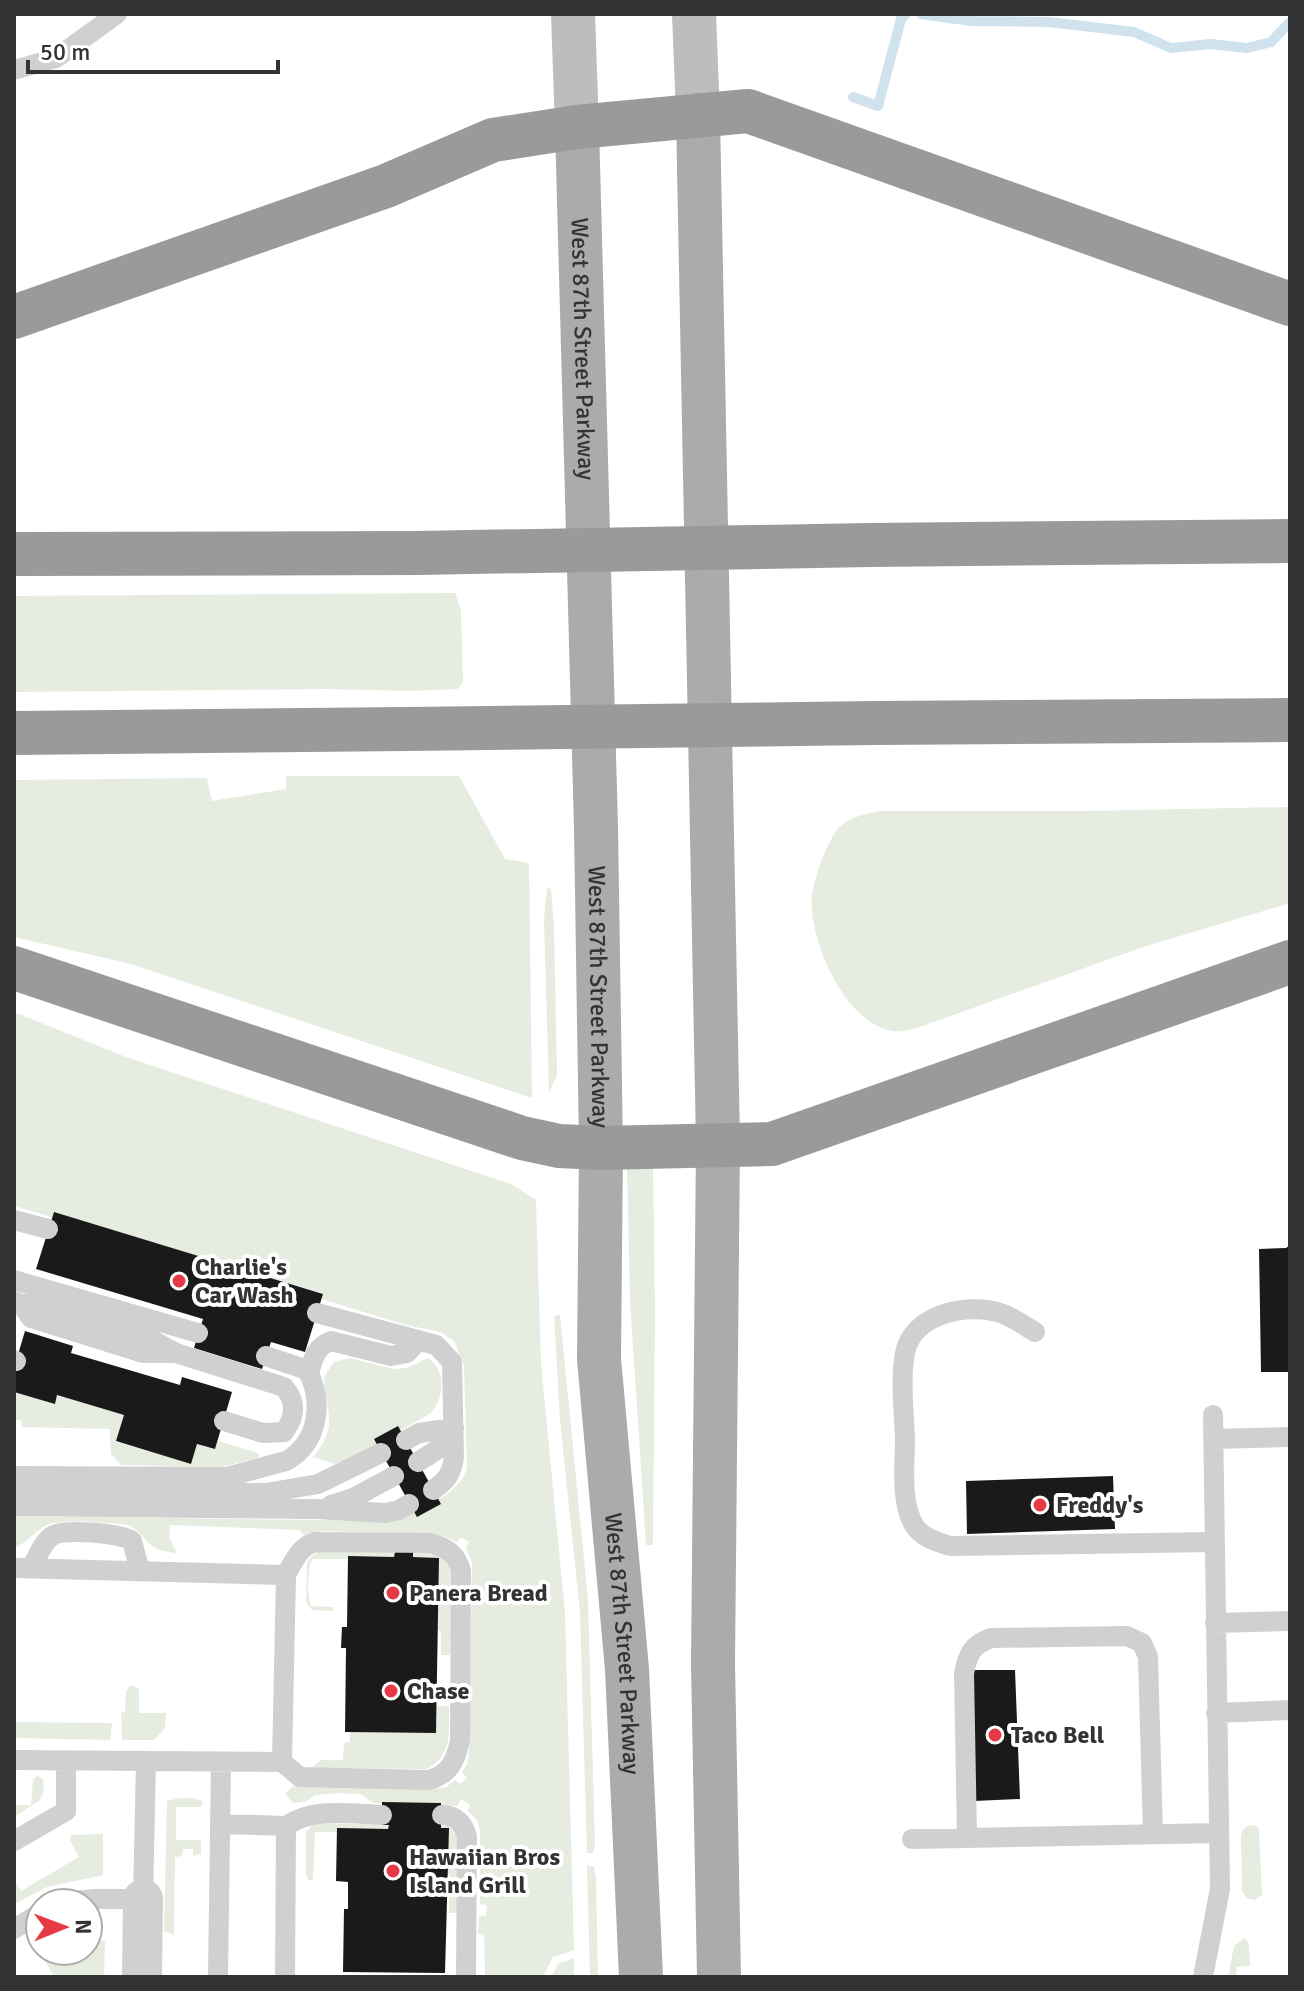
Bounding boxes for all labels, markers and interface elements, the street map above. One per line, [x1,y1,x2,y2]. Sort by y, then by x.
scale bar [28,24,278,74]
text: 50 m [40,37,90,67]
street label: West 87th Street Parkway [564,217,602,481]
street label: West 87th Street Parkway [582,865,616,1128]
place label: Charlie's Car Wash [195,1252,294,1310]
marker: Charlie's Car Wash [170,1272,188,1290]
place label: Freddy's [1056,1490,1144,1520]
marker: Freddy's [1031,1496,1049,1514]
street label: West 87th Street Parkway [598,1511,647,1775]
place label: Panera Bread [409,1578,548,1608]
marker: Panera Bread [384,1584,402,1602]
place label: Chase [407,1676,470,1706]
marker: Chase [382,1682,400,1700]
place label: Taco Bell [1011,1720,1105,1750]
marker: Taco Bell [986,1726,1004,1744]
place label: Hawaiian Bros Island Grill [409,1842,560,1900]
marker: Hawaiian Bros Island Grill [384,1862,402,1880]
north arrow [24,1887,104,1967]
text: N [70,1919,97,1935]

